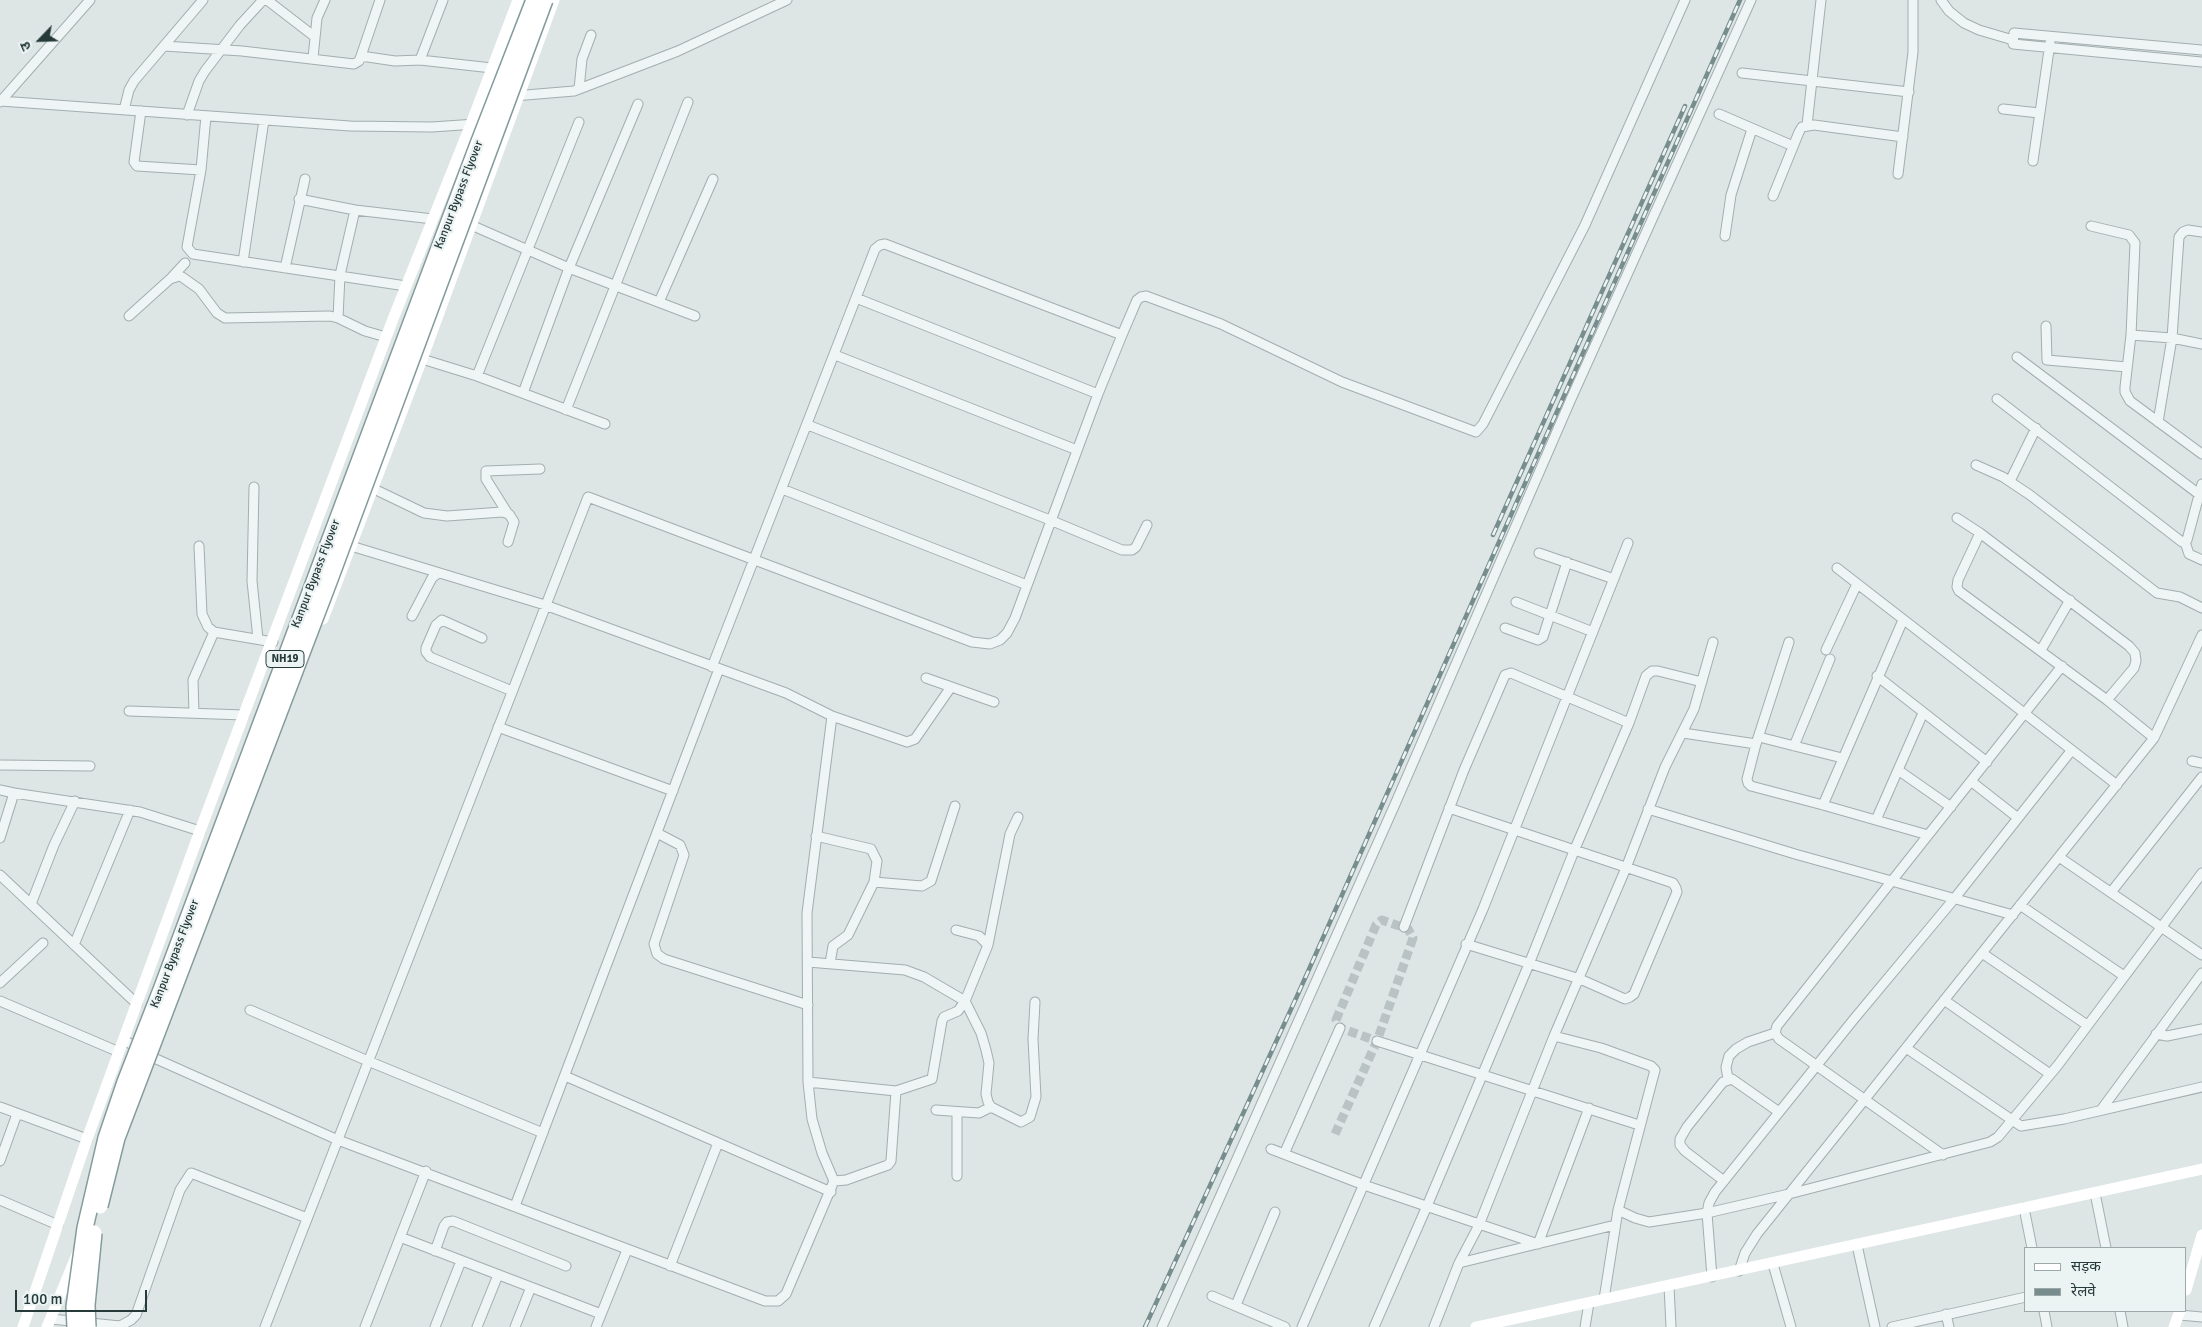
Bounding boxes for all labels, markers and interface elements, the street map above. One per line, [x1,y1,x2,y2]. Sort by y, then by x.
north arrow [15,15,65,65]
text: उ [16,39,35,54]
street label: Kanpur Bypass Flyover [432,139,486,251]
street label: Kanpur Bypass Flyover [289,518,343,630]
road number: NH19 [266,651,304,668]
street label: Kanpur Bypass Flyover [148,898,202,1010]
legend [2024,1247,2187,1312]
text: सड़क [2071,1257,2101,1275]
scale bar [18,1280,150,1312]
text: रेलवे [2071,1282,2096,1300]
text: 100 m [23,1290,63,1308]

